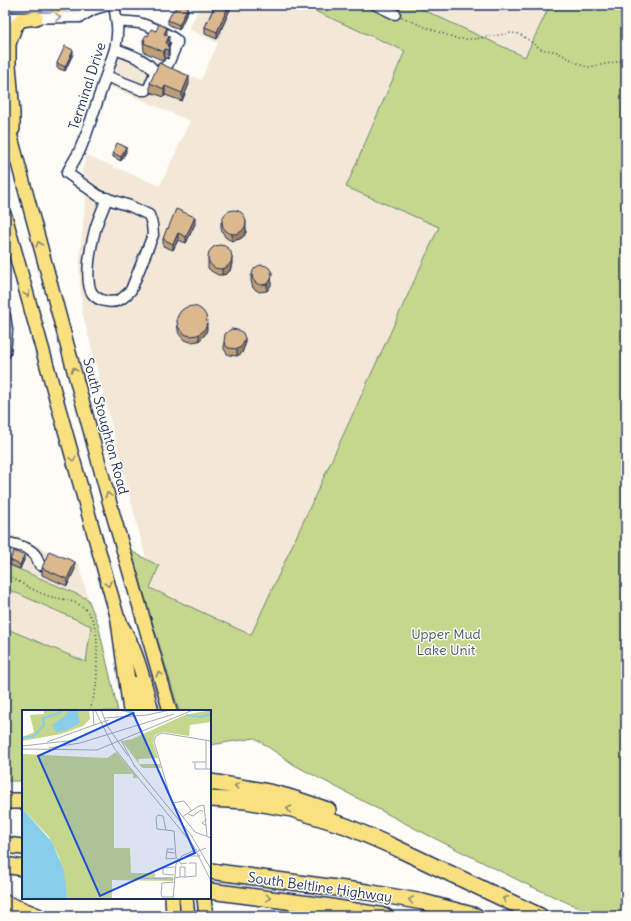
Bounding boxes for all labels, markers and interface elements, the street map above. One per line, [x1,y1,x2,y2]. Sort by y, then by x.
one-way arrow [55,13,61,22]
street label: Terminal Drive [64,40,110,132]
one-way arrow [36,241,44,247]
one-way arrow [22,291,30,297]
street label: South Stoughton Road [79,356,133,496]
one-way arrow [70,366,78,373]
one-way arrow [69,455,77,462]
one-way arrow [104,492,113,499]
one-way arrow [103,580,112,587]
park label: Upper Mud Lake Unit [411,625,481,659]
one-way arrow [155,670,164,677]
inset map [22,710,211,899]
one-way arrow [234,782,240,791]
one-way arrow [286,806,293,814]
street label: South Beltline Highway [247,868,393,906]
one-way arrow [265,893,271,902]
one-way arrow [408,896,414,905]
one-way arrow [502,896,510,904]

